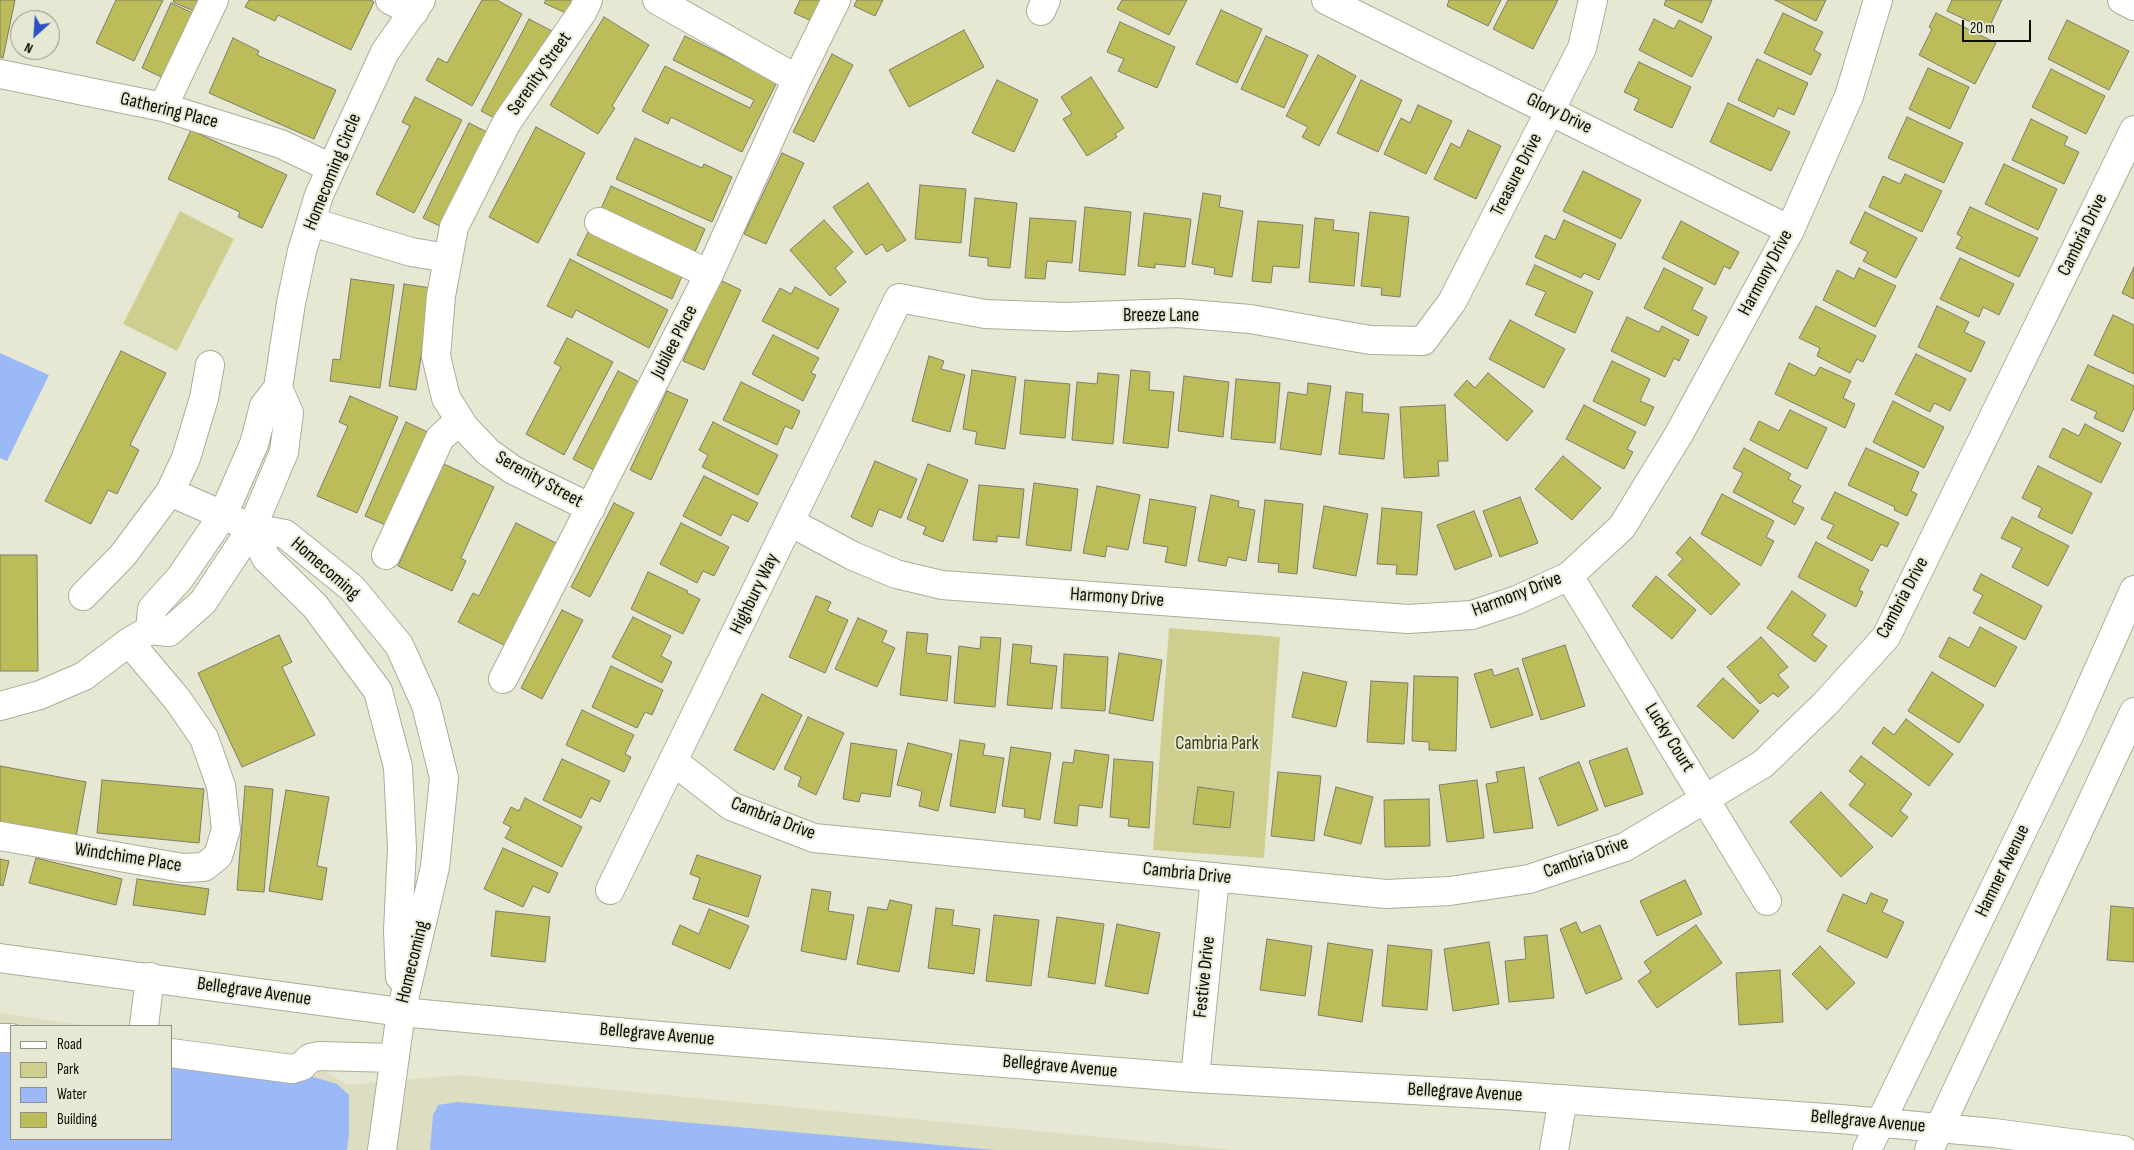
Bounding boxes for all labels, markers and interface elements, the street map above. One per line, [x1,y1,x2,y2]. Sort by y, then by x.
north arrow [10,10,60,60]
scale bar [1964,10,2033,42]
text: 20 m [1970,19,1995,38]
street label: Serenity Street [503,28,577,120]
text: N [22,39,36,57]
street label: Gathering Place [118,88,220,134]
street label: Glory Drive [1523,88,1595,140]
street label: Homecoming Circle [299,110,367,234]
street label: Treasure Drive [1486,130,1548,220]
street label: Cambria Drive [2053,190,2113,280]
street label: Harmony Drive [1734,226,1798,320]
street label: Jubilee Place [647,302,703,382]
street label: Breeze Lane [1123,305,1199,327]
street label: Serenity Street [491,447,587,513]
street label: Homecoming [286,533,364,605]
street label: Highbury Way [726,550,784,638]
street label: Cambria Drive [1872,553,1934,643]
street label: Harmony Drive [1469,567,1565,623]
street label: Harmony Drive [1069,583,1165,613]
street label: Lucky Court [1639,700,1699,776]
park label: Cambria Park [1175,733,1259,755]
street label: Cambria Drive [727,792,819,846]
street label: Hamner Avenue [1971,821,2035,921]
street label: Cambria Drive [1540,832,1632,884]
street label: Windchime Place [73,838,183,878]
street label: Cambria Drive [1142,858,1232,890]
street label: Homecoming [392,918,434,1006]
street label: Festive Drive [1189,935,1221,1019]
street label: Bellegrave Avenue [195,973,313,1011]
street label: Bellegrave Avenue [599,1019,715,1051]
legend [10,1025,172,1140]
text: Road [57,1035,82,1054]
street label: Bellegrave Avenue [1002,1051,1118,1083]
text: Park [57,1060,79,1079]
street label: Bellegrave Avenue [1407,1079,1523,1107]
text: Water [57,1085,87,1104]
street label: Bellegrave Avenue [1810,1106,1926,1138]
text: Building [57,1110,97,1129]

